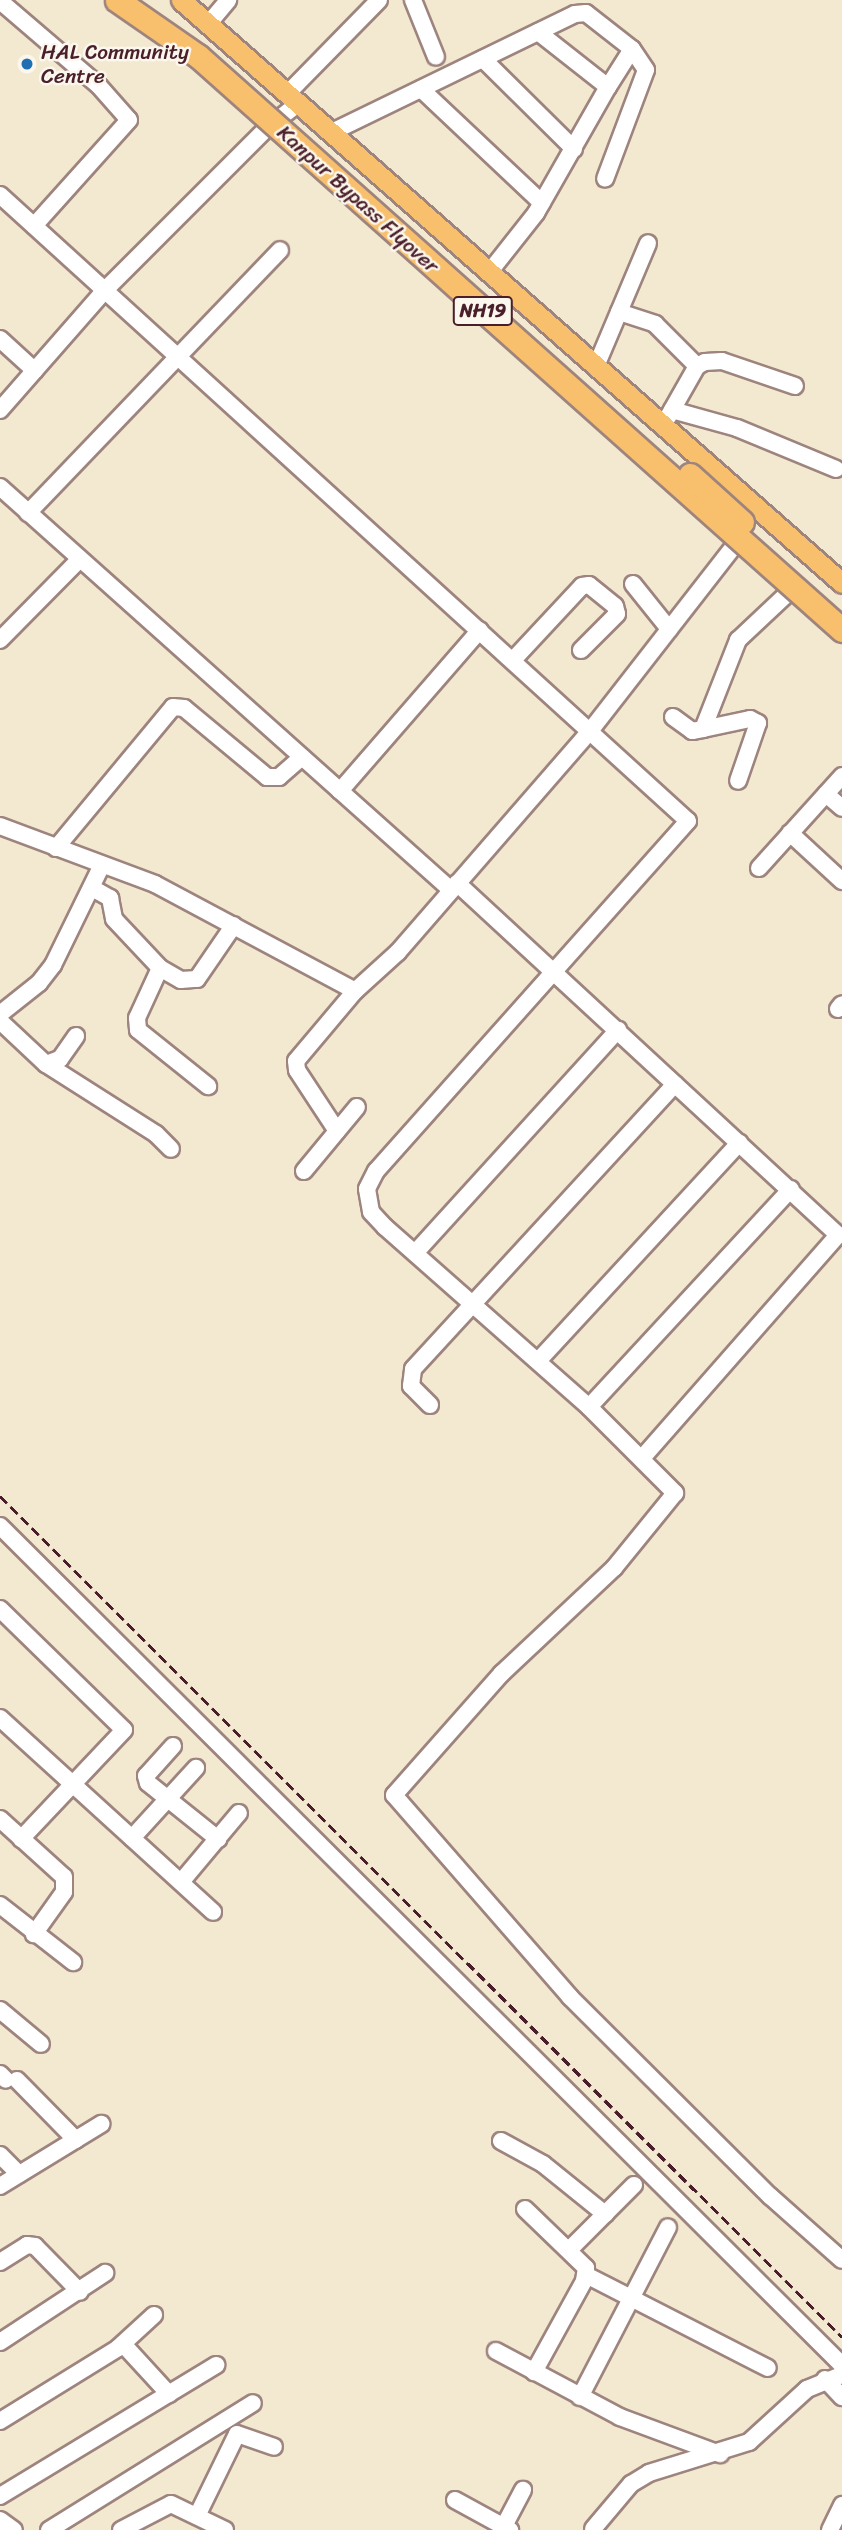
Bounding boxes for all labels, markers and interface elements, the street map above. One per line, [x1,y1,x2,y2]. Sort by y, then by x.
place label: HAL Community Centre [41,39,189,89]
marker: HAL Community Centre [19,56,35,72]
street label: Kanpur Bypass Flyover [272,120,444,278]
road number: NH19 [452,296,514,326]

